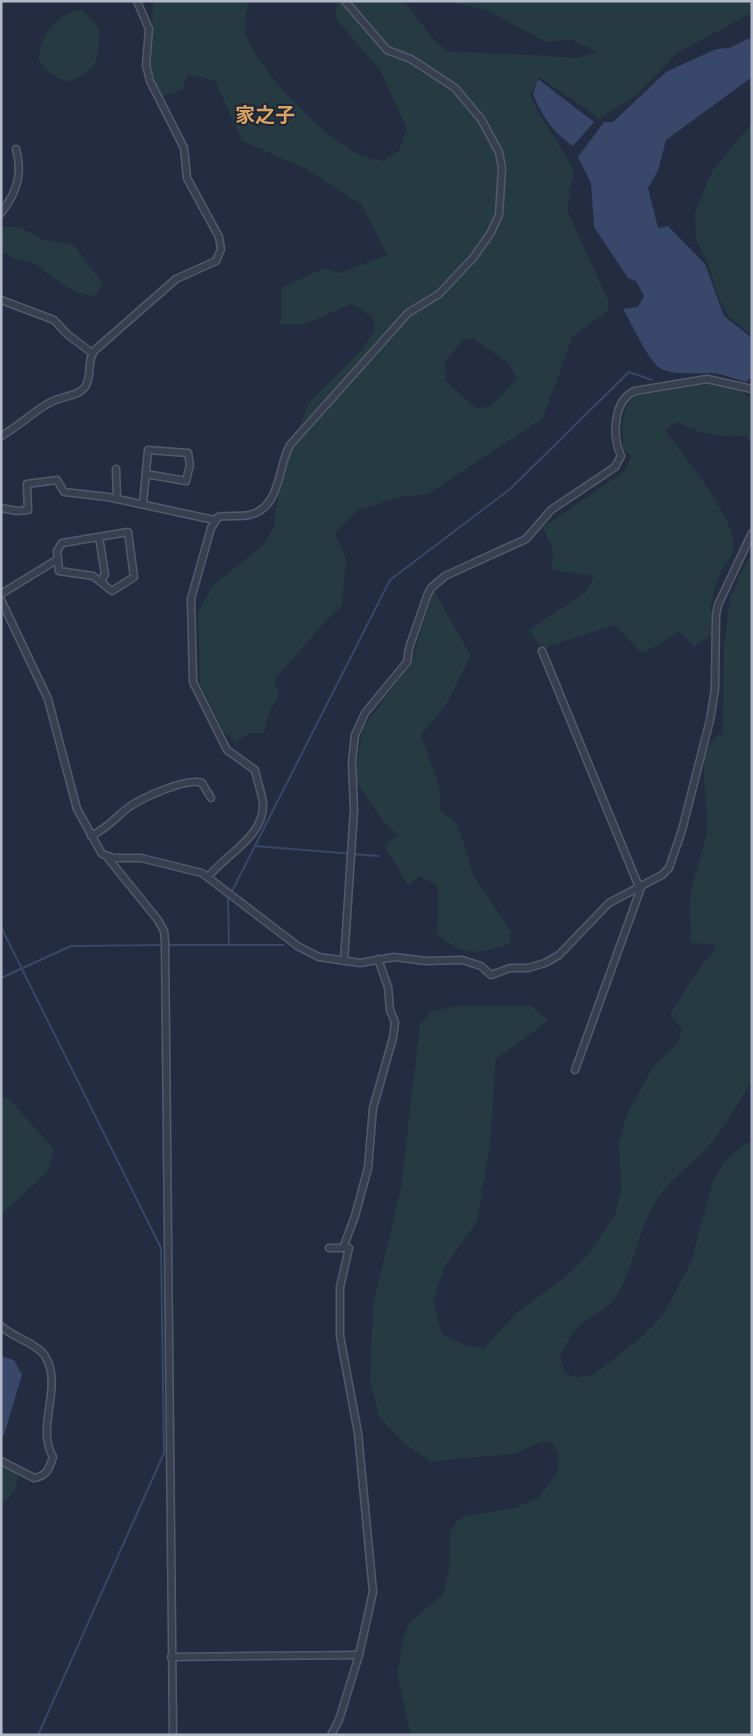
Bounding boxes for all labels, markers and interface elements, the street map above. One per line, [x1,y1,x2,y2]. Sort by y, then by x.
district label: 家之子 [235,103,295,127]

